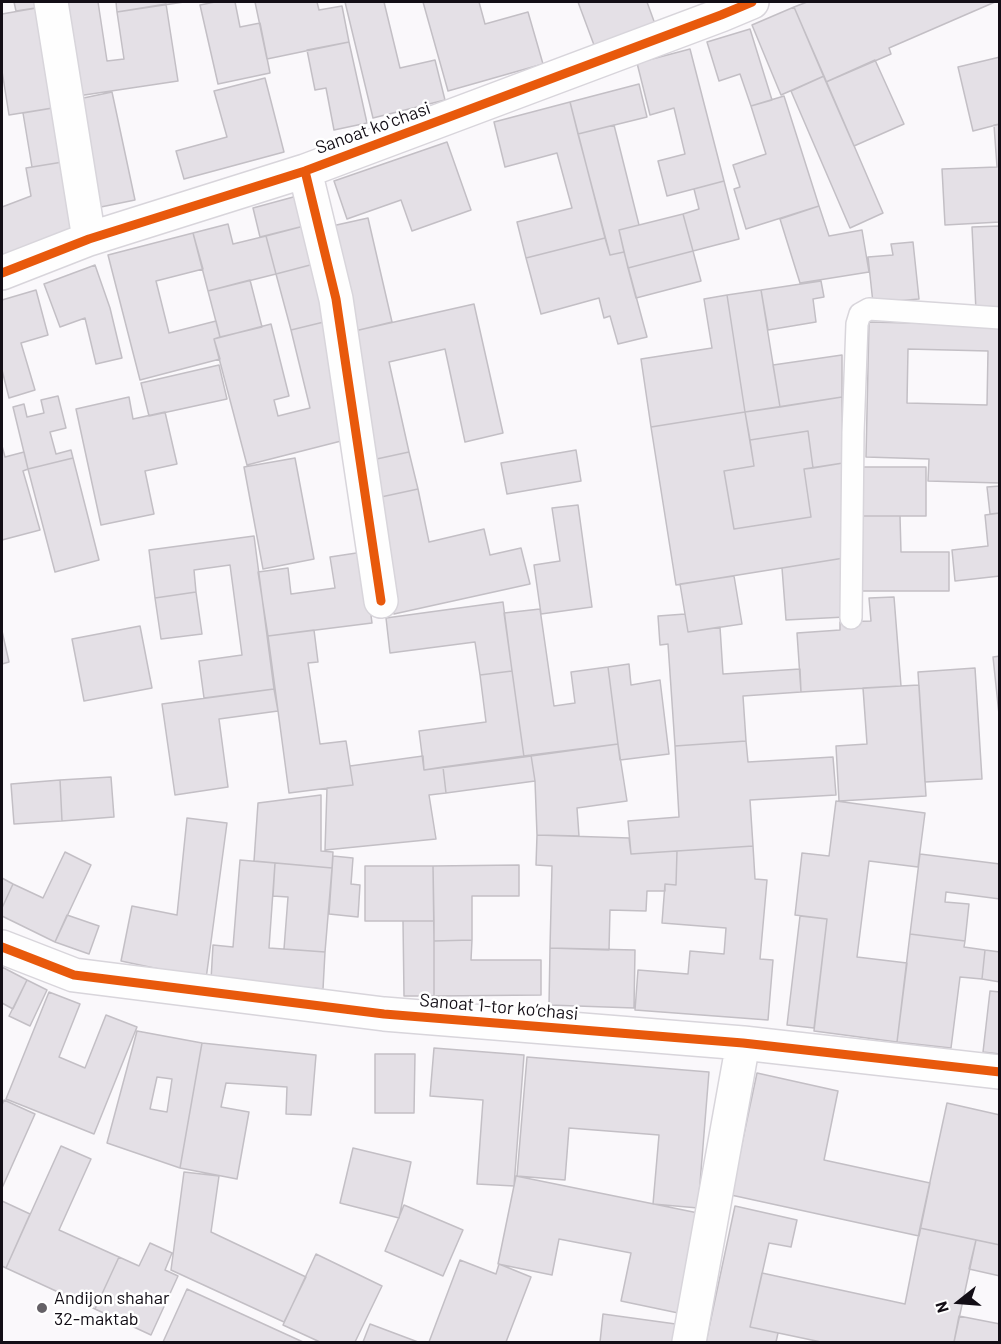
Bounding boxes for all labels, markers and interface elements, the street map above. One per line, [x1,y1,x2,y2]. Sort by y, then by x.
street label: Sanoat koʻchasi [313,97,433,159]
street label: Sanoat 1-tor ko‘chasi [419,989,579,1025]
north arrow [929,1272,989,1332]
place label: Andijon shahar 32-maktab [54,1287,169,1330]
text: N [931,1300,952,1315]
marker: Andijon shahar 32-maktab [35,1301,49,1315]

